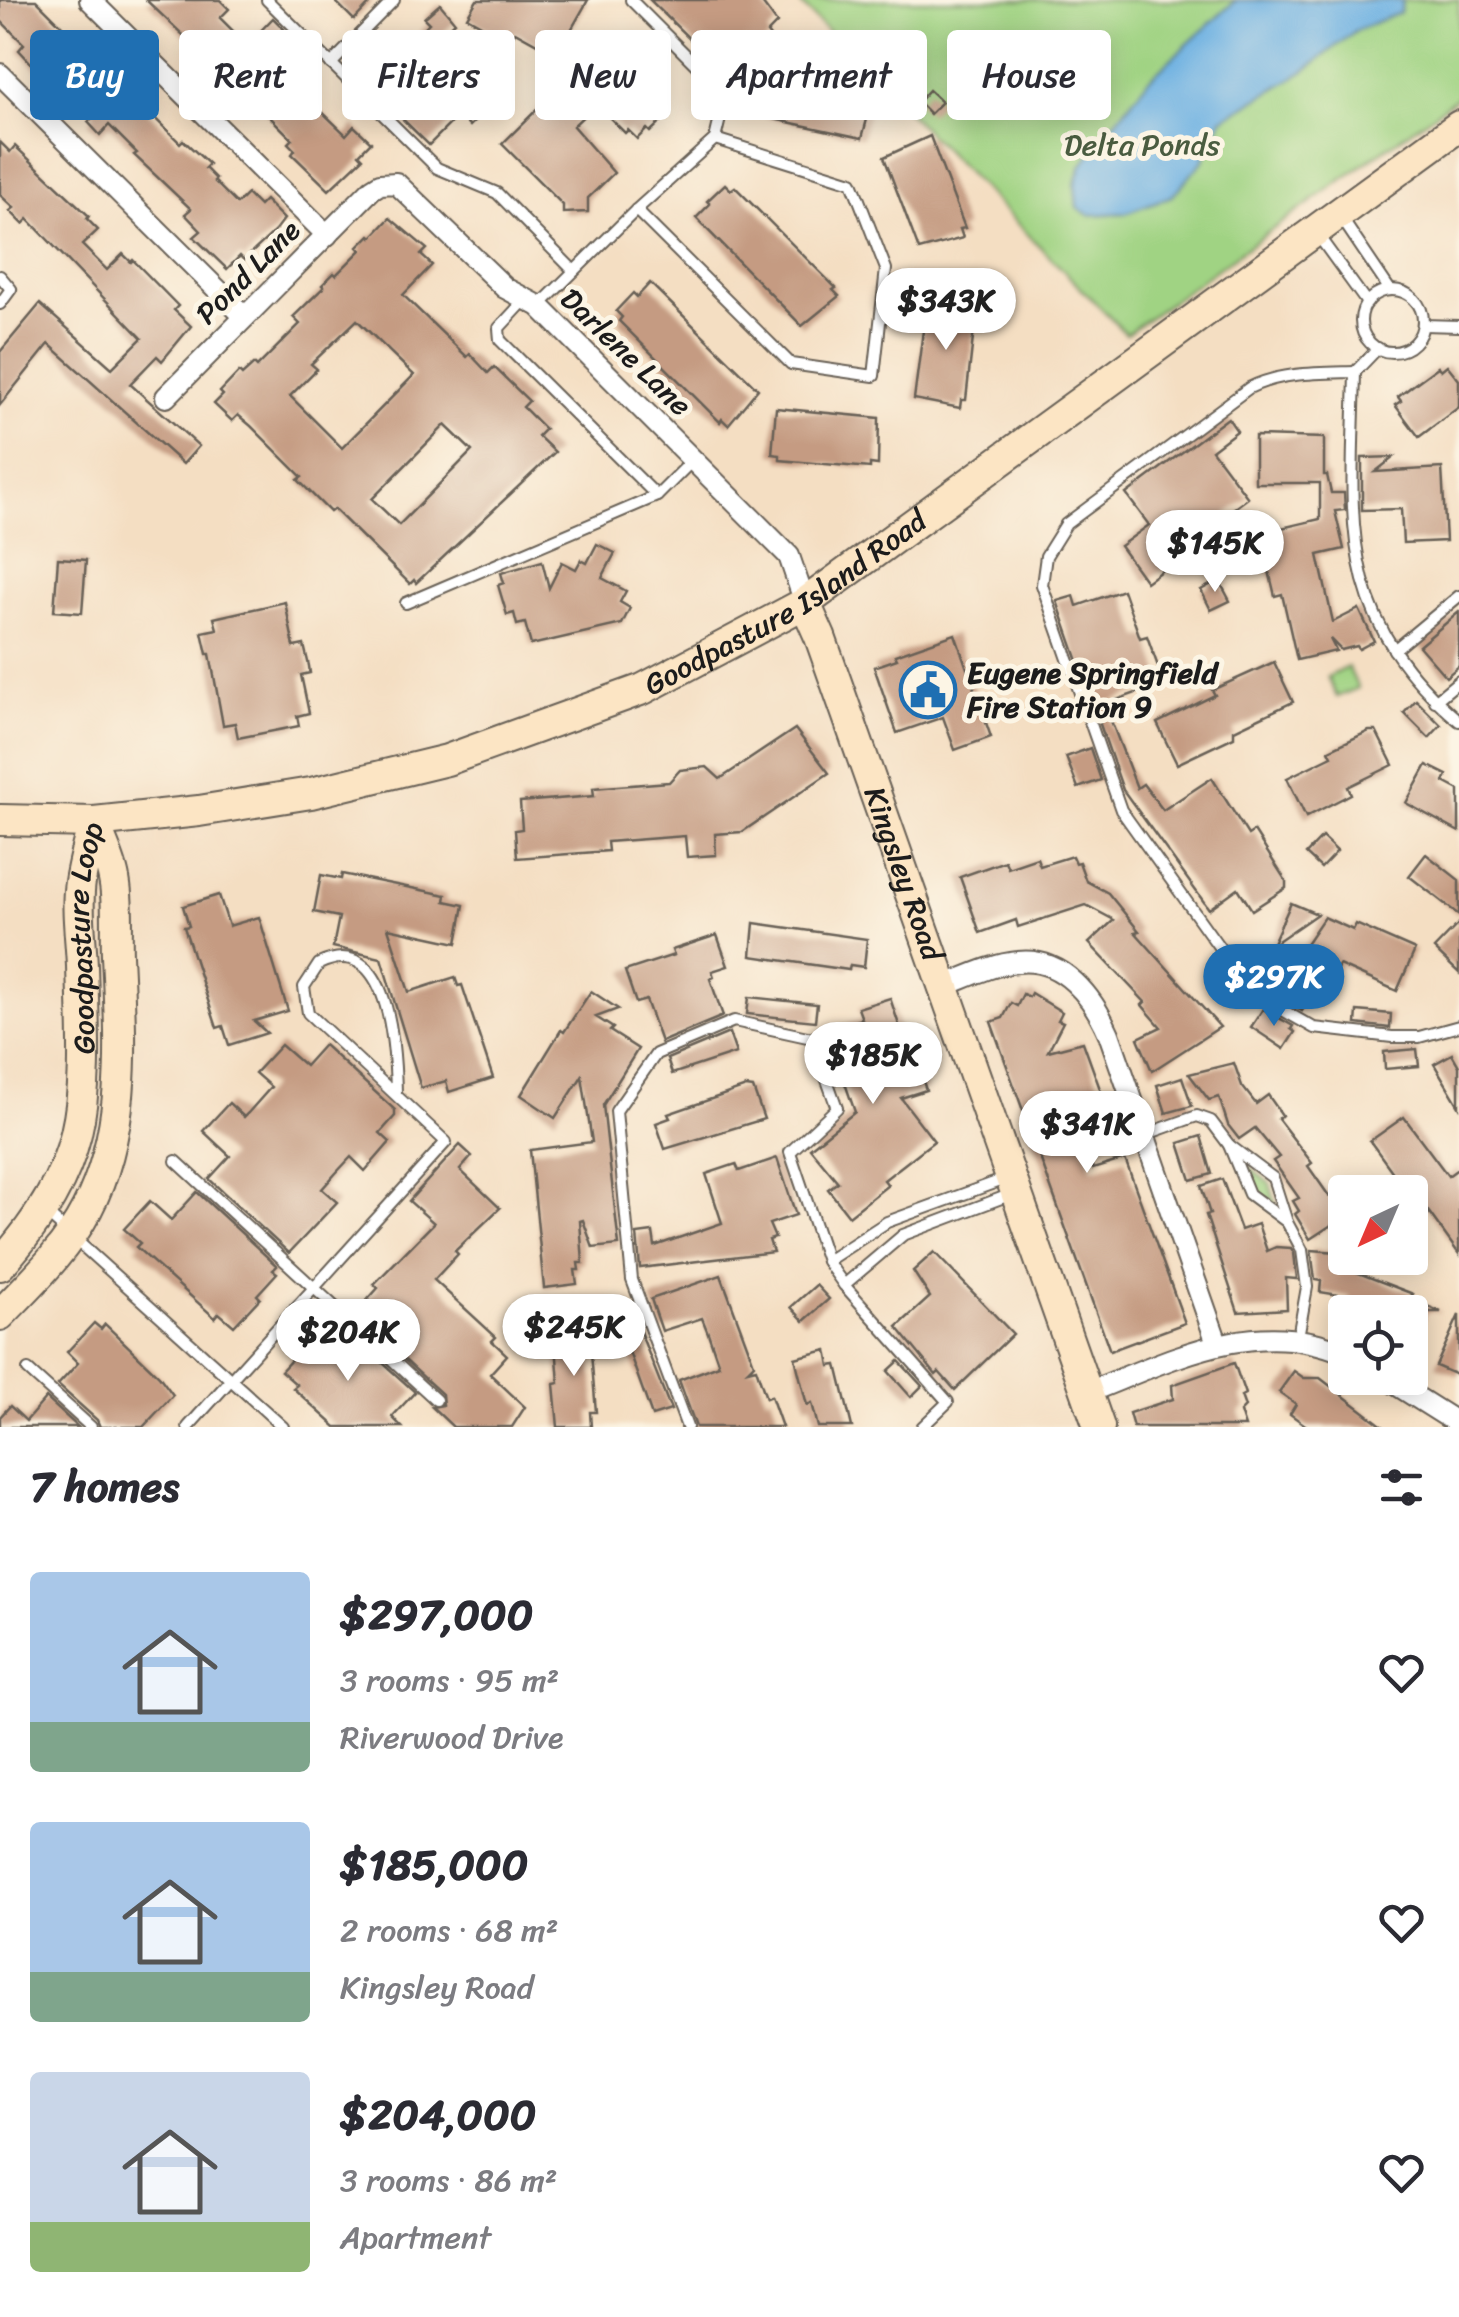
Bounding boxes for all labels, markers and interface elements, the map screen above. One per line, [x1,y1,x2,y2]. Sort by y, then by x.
chip: Buy [30,30,159,120]
chip: Rent [179,30,322,120]
chip: Filters [342,30,515,120]
chip: New [535,30,671,120]
chip: Apartment [691,30,927,120]
chip: House [947,30,1111,120]
park label: Delta Ponds [1064,118,1220,172]
street label: Pond Lane [182,206,314,338]
pin: $343K [876,268,1016,353]
text: $343K [898,272,994,329]
street label: Darlene Lane [547,274,705,430]
street label: Goodpasture Island Road [634,494,940,711]
pin: $145K [1145,510,1285,595]
text: $145K [1168,514,1262,571]
place label: Eugene Springfield Fire Station 9 [966,646,1219,734]
public building icon: Eugene Springfield Fire Station 9 [898,660,958,720]
street label: Kingsley Road [848,779,960,970]
street label: Goodpasture Loop [51,816,120,1054]
pin: $297K [1204,944,1344,1029]
text: $297K [1225,948,1323,1005]
pin: $185K [803,1022,943,1107]
text: $185K [826,1026,920,1083]
pin: $341K [1017,1091,1157,1176]
text: $341K [1041,1095,1133,1152]
north arrow [1328,1175,1428,1275]
map controls [1328,1175,1428,1395]
pin: $245K [504,1294,644,1379]
button: locate [1328,1295,1428,1395]
text: $245K [524,1298,624,1355]
pin: $204K [278,1299,418,1384]
text: $204K [298,1303,398,1360]
text: 7 homes [30,1450,179,1524]
icon: filters [1374,1460,1429,1515]
text: $297,000 [340,1578,533,1652]
icon: home [110,1612,230,1732]
icon: heart [1374,1645,1429,1700]
text: 3 rooms · 95 m² [340,1652,559,1709]
text: Riverwood Drive [340,1709,564,1766]
text: $185,000 [340,1828,528,1902]
icon: home [110,1862,230,1982]
icon: heart [1374,1895,1429,1950]
text: 2 rooms · 68 m² [340,1902,558,1959]
text: Kingsley Road [340,1959,534,2016]
text: $204,000 [340,2078,536,2152]
icon: home [110,2112,230,2232]
icon: heart [1374,2145,1429,2200]
text: 3 rooms · 86 m² [340,2152,557,2209]
text: Apartment [340,2209,491,2266]

